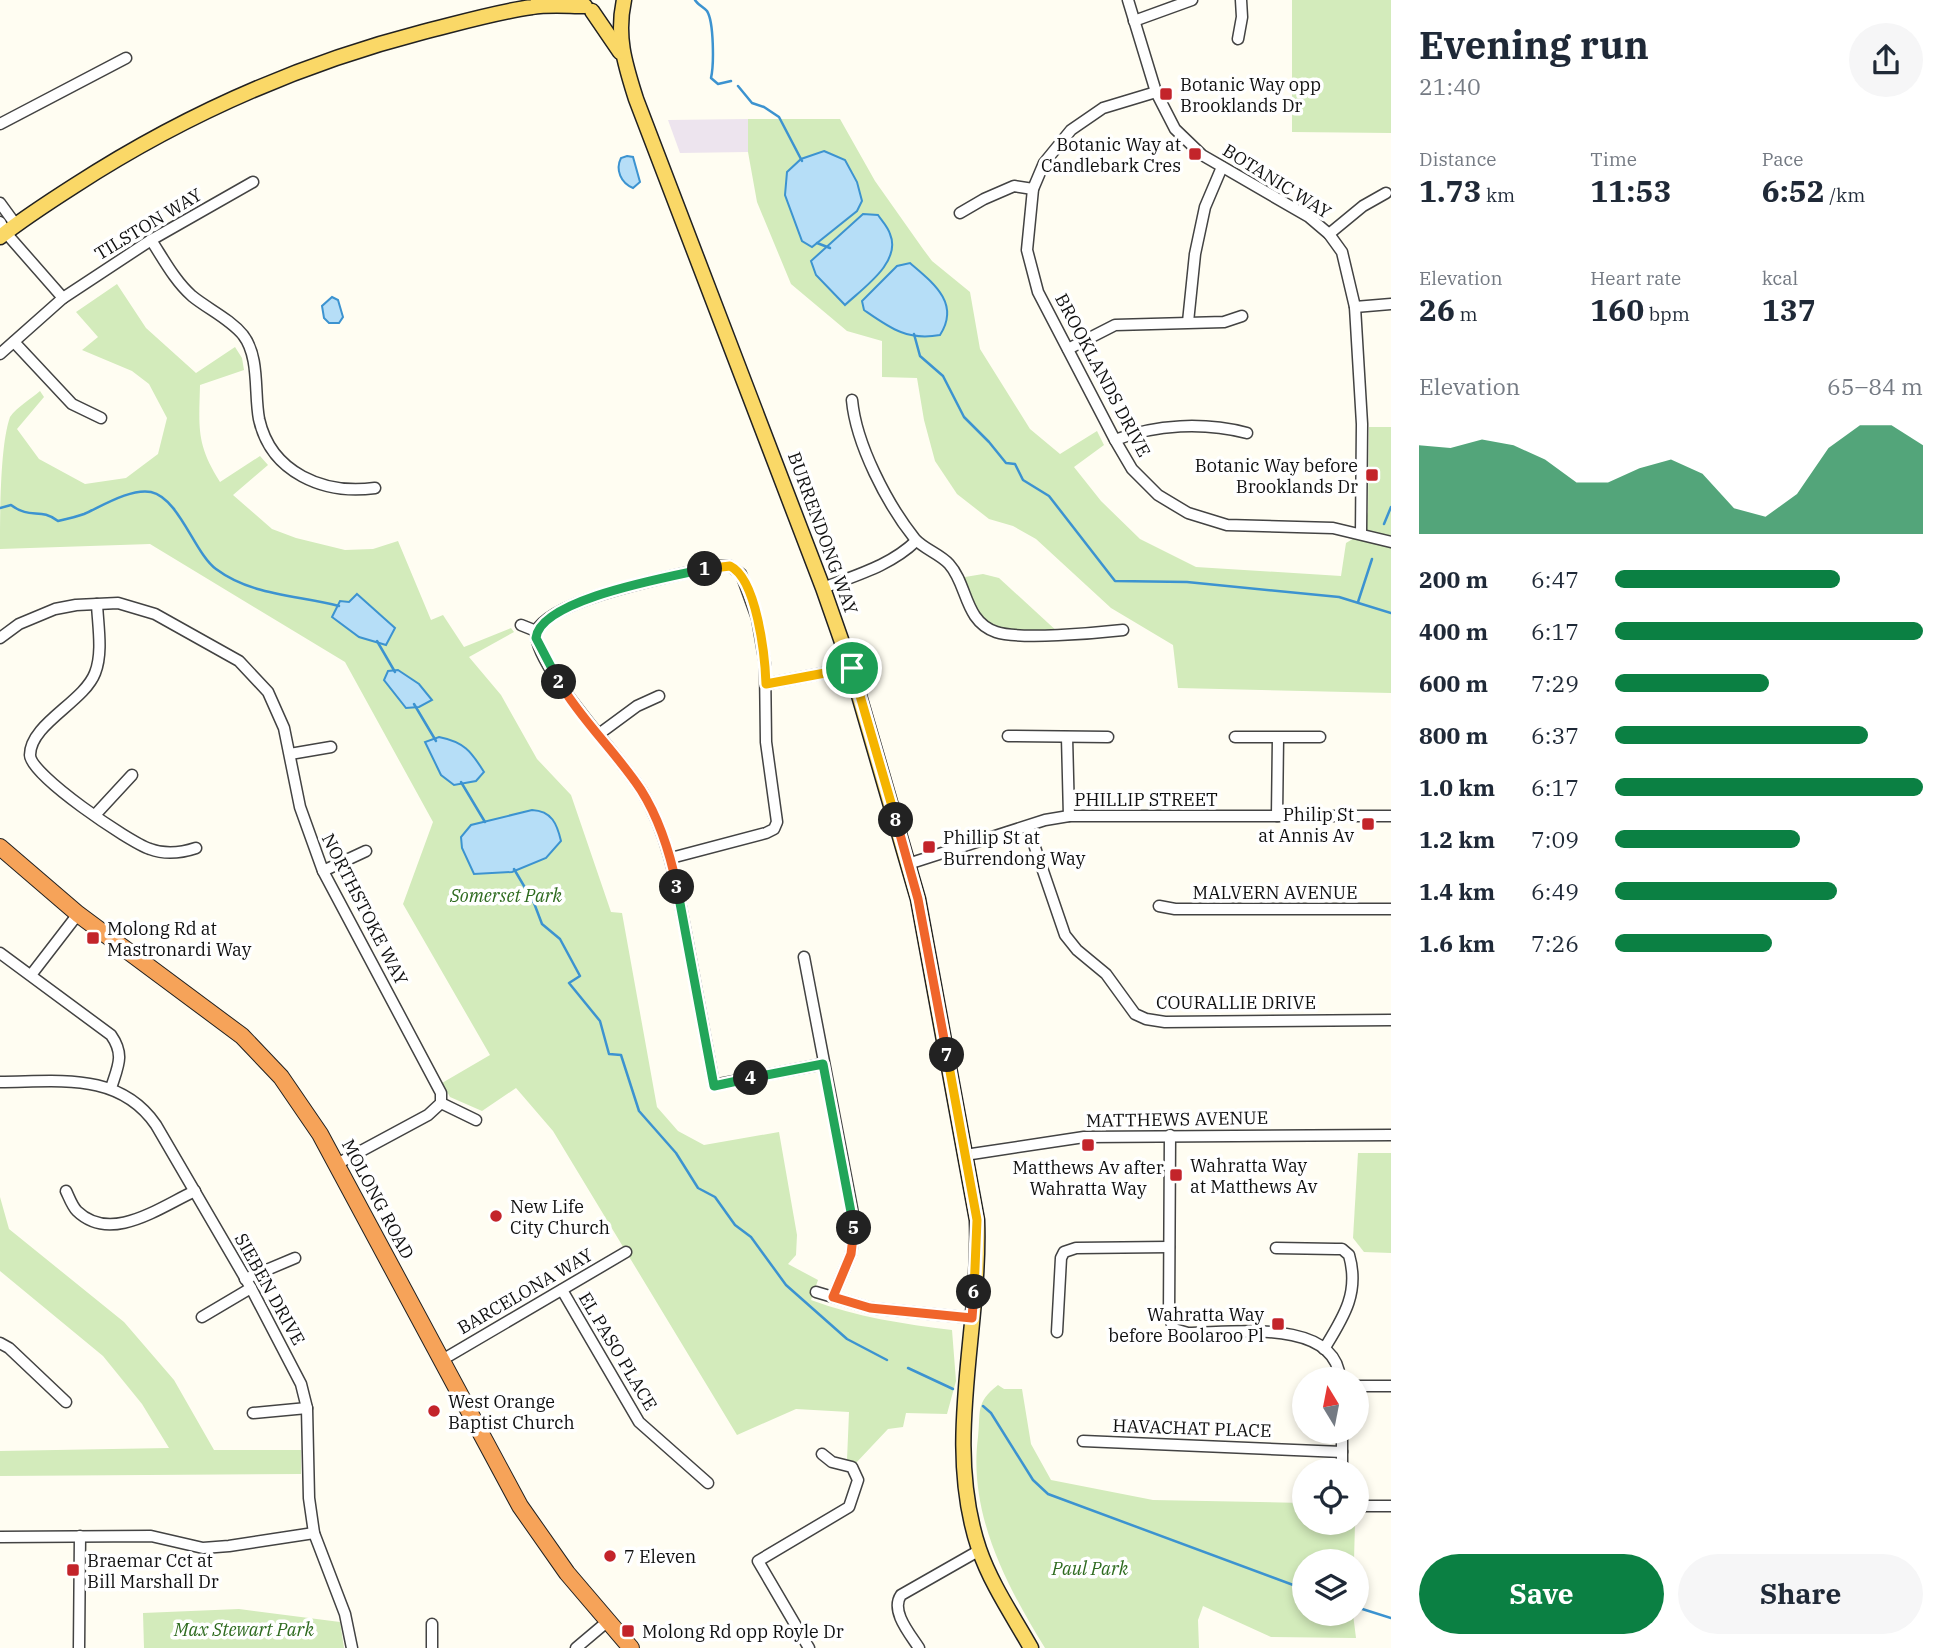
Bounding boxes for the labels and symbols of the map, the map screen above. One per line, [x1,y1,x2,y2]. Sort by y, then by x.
place label: Botanic Way opp Brooklands Dr [1180,73,1321,117]
marker: Botanic Way opp Brooklands Dr [1158,86,1174,102]
place label: Botanic Way at Candlebark Cres [1041,133,1181,177]
street label: BOTANIC WAY [1219,139,1336,224]
marker: Botanic Way at Candlebark Cres [1187,146,1203,162]
street label: TILSTON WAY [90,183,206,265]
street label: BROOKLANDS DRIVE [1050,289,1156,461]
street label: BURRENDONG WAY [783,448,863,618]
place label: Botanic Way before Brooklands Dr [1195,454,1358,498]
marker: Botanic Way before Brooklands Dr [1364,467,1380,483]
pin: 1 [688,552,722,586]
pin [822,638,882,698]
pin: 2 [542,664,576,700]
street label: PHILLIP STREET [1074,788,1218,811]
pin: 8 [878,802,914,838]
place label: Philip St at Annis Av [1258,803,1354,847]
marker: Philip St at Annis Av [1360,816,1376,832]
place label: Phillip St at Burrendong Way [943,826,1086,870]
street label: NORTHSTOKE WAY [317,829,413,989]
marker: Phillip St at Burrendong Way [921,839,937,855]
pin: 3 [660,870,694,904]
street label: MALVERN AVENUE [1193,881,1357,904]
park label: Somerset Park [449,884,563,907]
place label: Molong Rd at Mastronardi Way [107,917,252,961]
marker: Molong Rd at Mastronardi Way [85,930,101,946]
street label: COURALLIE DRIVE [1156,991,1316,1014]
pin: 7 [930,1038,964,1072]
pin: 4 [734,1060,768,1096]
street label: MATTHEWS AVENUE [1086,1106,1268,1132]
street label: MOLONG ROAD [337,1135,419,1263]
marker: Matthews Av after Wahratta Way [1080,1137,1096,1153]
place label: Wahratta Way at Matthews Av [1190,1154,1318,1198]
place label: Matthews Av after Wahratta Way [1012,1156,1164,1200]
marker: Wahratta Way at Matthews Av [1168,1167,1184,1183]
place label: New Life City Church [510,1195,610,1239]
marker: New Life City Church [488,1208,504,1224]
pin: 5 [836,1210,872,1246]
street label: SIEBEN DRIVE [230,1229,310,1349]
street label: BARCELONA WAY [453,1243,597,1339]
pin: 6 [956,1274,992,1310]
street label: EL PASO PLACE [574,1288,662,1414]
place label: Wahratta Way before Boolaroo Pl [1108,1303,1264,1347]
marker: Wahratta Way before Boolaroo Pl [1270,1316,1286,1332]
north arrow [1292,1367,1368,1444]
place label: West Orange Baptist Church [448,1390,575,1434]
marker: West Orange Baptist Church [426,1403,442,1419]
street label: HAVACHAT PLACE [1112,1414,1272,1442]
place label: 7 Eleven [624,1545,696,1568]
marker: 7 Eleven [602,1548,618,1564]
place label: Braemar Cct at Bill Marshall Dr [87,1549,219,1593]
park label: Paul Park [1051,1557,1129,1580]
marker: Braemar Cct at Bill Marshall Dr [65,1562,81,1578]
park label: Max Stewart Park [173,1618,314,1641]
place label: Molong Rd opp Royle Dr [642,1620,844,1643]
marker: Molong Rd opp Royle Dr [620,1623,636,1639]

